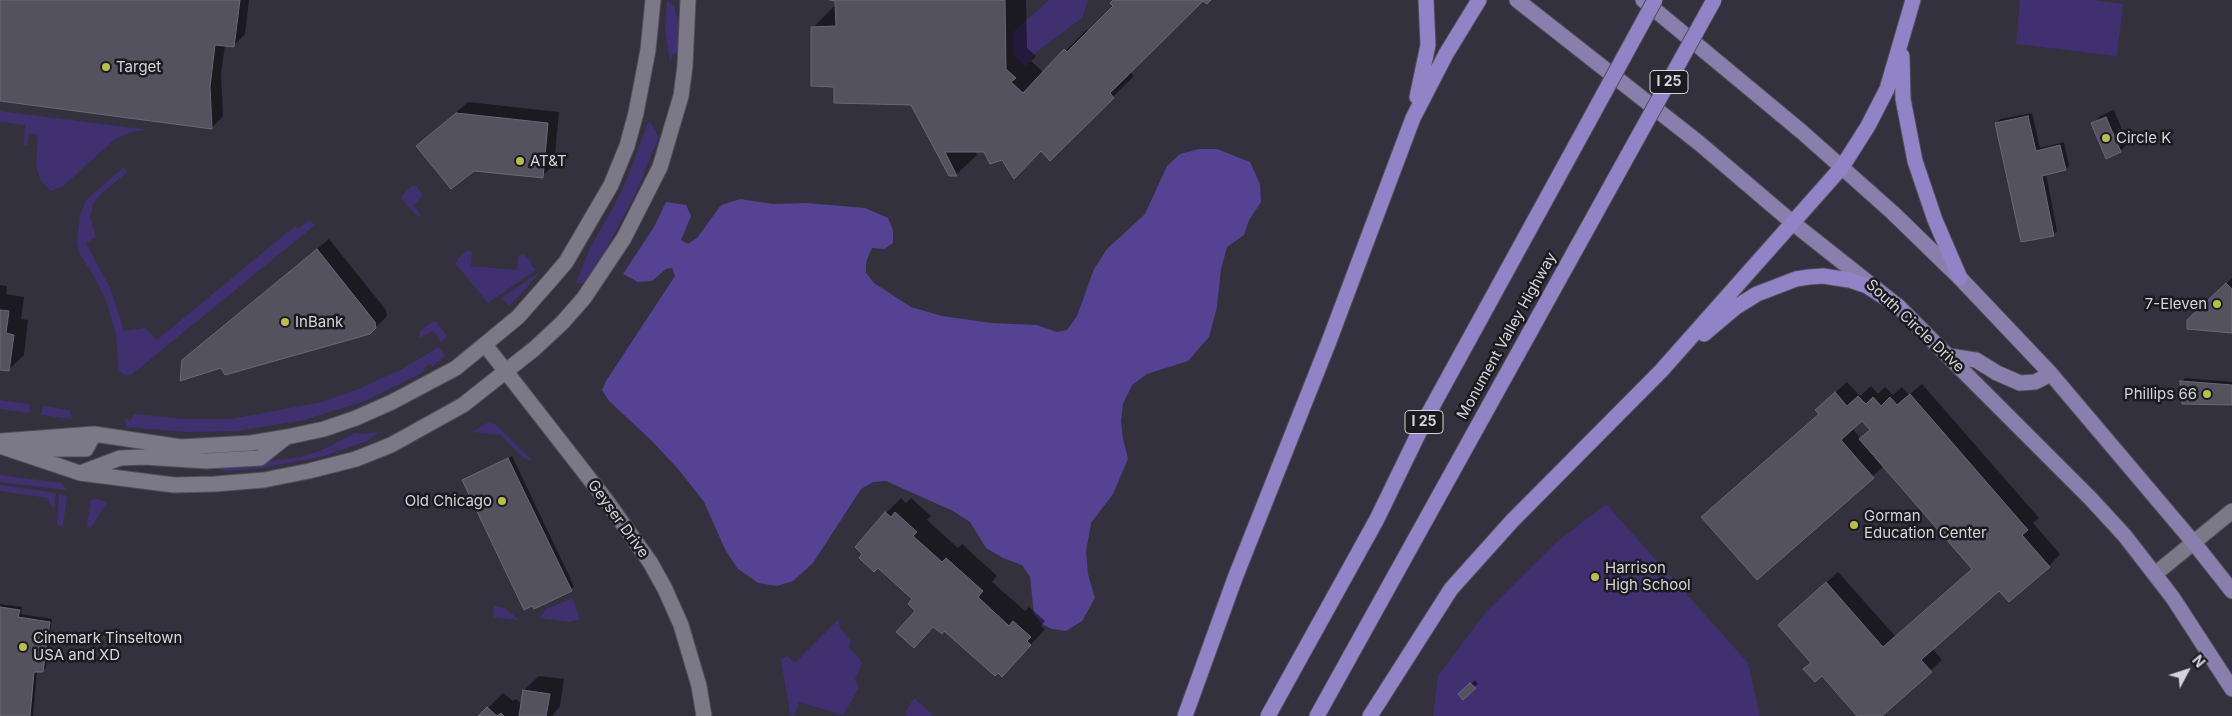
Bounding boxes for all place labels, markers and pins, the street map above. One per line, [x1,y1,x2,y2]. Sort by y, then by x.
place label: Target [116,58,161,76]
marker: Target [100,61,112,73]
place label: Circle K [2116,129,2171,147]
marker: Circle K [2100,132,2112,144]
place label: AT&T [530,152,567,170]
marker: AT&T [514,155,526,167]
place label: 7-Eleven [2145,295,2207,313]
marker: 7-Eleven [2211,298,2223,310]
place label: InBank [295,313,343,331]
marker: InBank [279,316,291,328]
place label: Phillips 66 [2124,385,2197,403]
marker: Phillips 66 [2201,388,2213,400]
place label: Old Chicago [405,492,492,510]
marker: Old Chicago [496,495,508,507]
place label: Gorman Education Center [1864,507,1987,542]
marker: Gorman Education Center [1848,519,1860,531]
place label: Harrison High School [1605,559,1691,594]
marker: Harrison High School [1589,571,1601,583]
place label: Cinemark Tinseltown USA and XD [33,629,182,664]
marker: Cinemark Tinseltown USA and XD [17,641,29,653]

